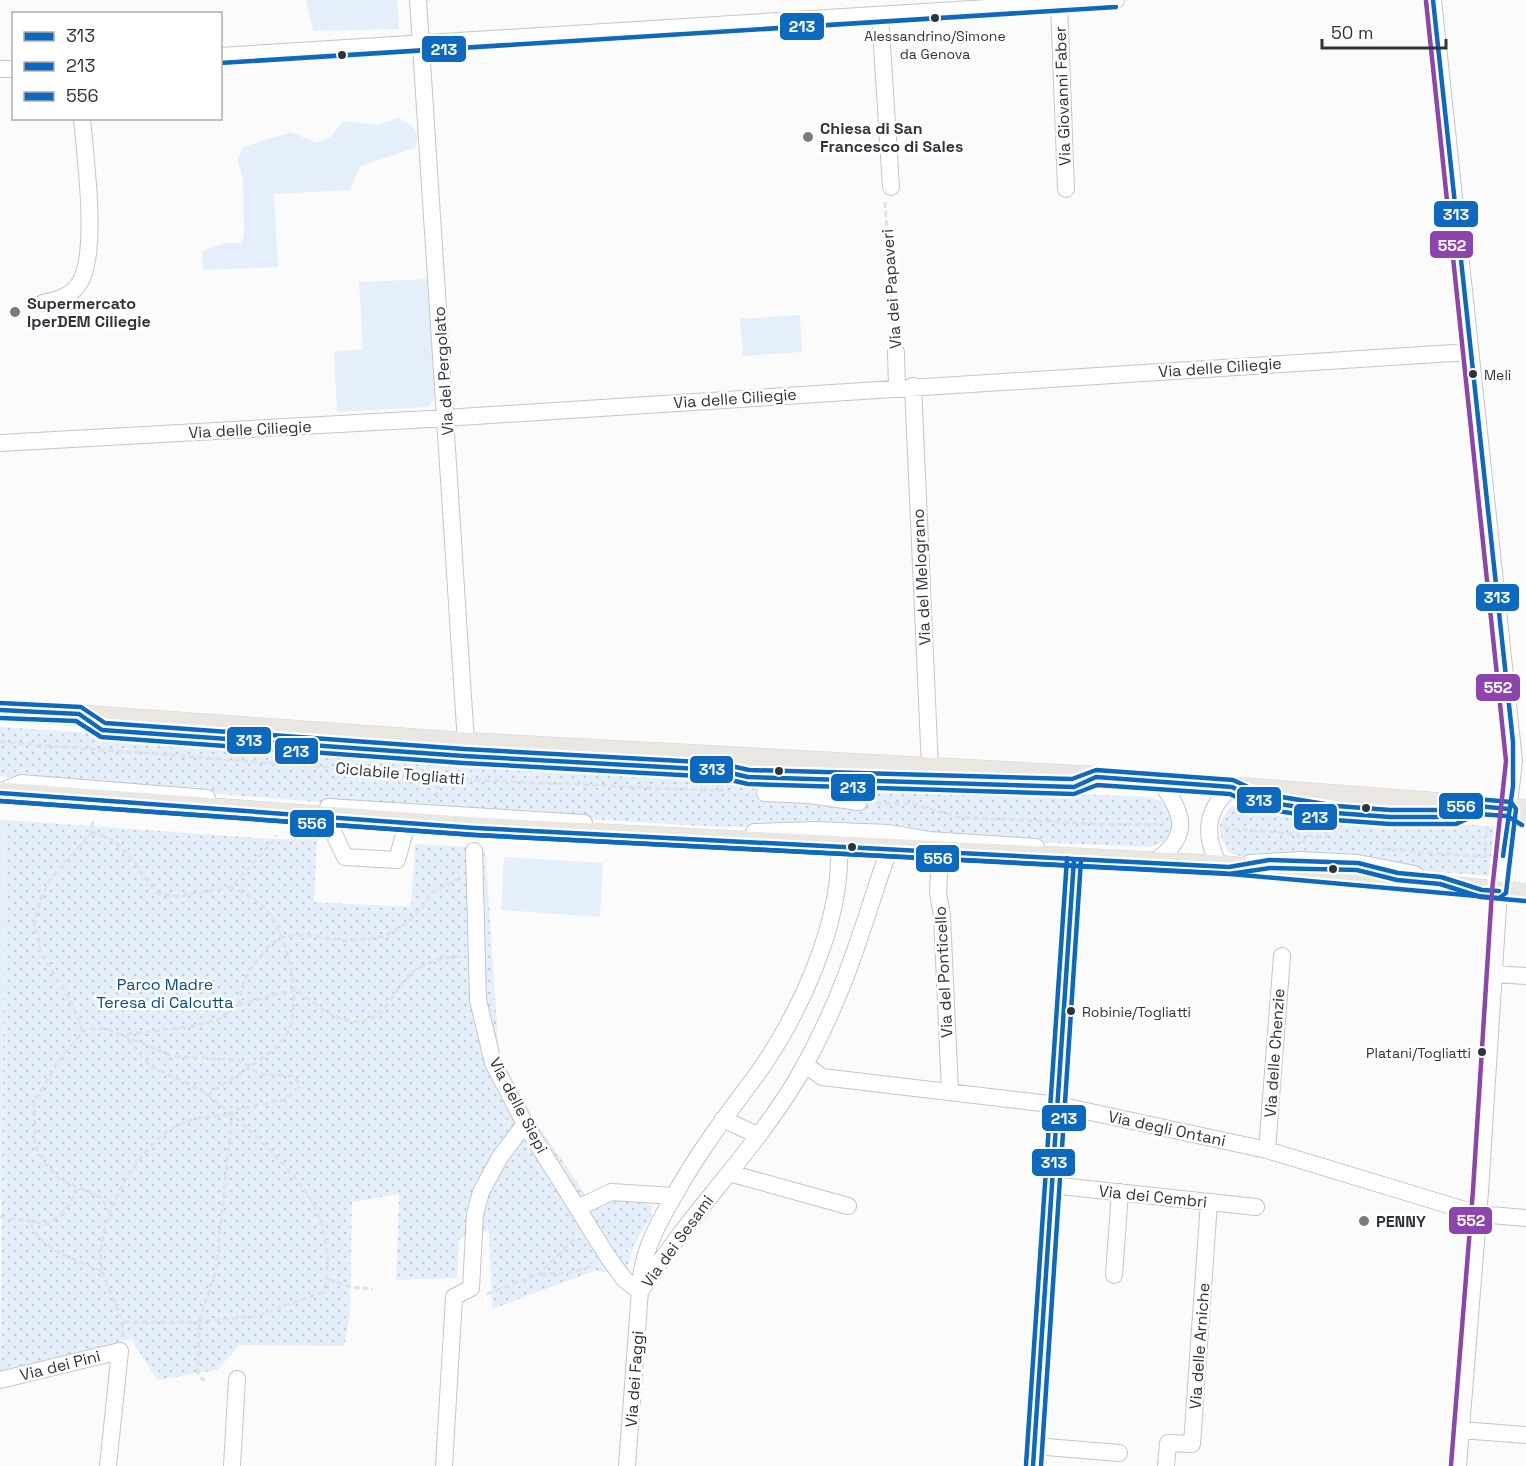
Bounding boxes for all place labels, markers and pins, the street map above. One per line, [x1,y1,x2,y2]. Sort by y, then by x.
marker: Alessandrino/Simone da Genova [929,12,941,24]
place label: Alessandrino/Simone da Genova [864,27,1006,63]
unlabelled marker [336,49,348,61]
place label: Chiesa di San Francesco di Sales [820,118,963,157]
marker: Chiesa di San Francesco di Sales [801,130,815,144]
place label: Supermercato IperDEM Ciliegie [27,293,151,332]
marker: Supermercato IperDEM Ciliegie [8,305,22,319]
place label: Meli [1484,366,1511,384]
marker: Meli [1467,368,1479,380]
unlabelled marker [773,765,785,777]
unlabelled marker [1360,802,1372,814]
unlabelled marker [846,841,858,853]
unlabelled marker [1327,863,1339,875]
place label: Robinie/Togliatti [1082,1003,1191,1021]
marker: Robinie/Togliatti [1065,1005,1077,1017]
place label: Platani/Togliatti [1366,1044,1471,1062]
marker: Platani/Togliatti [1476,1046,1488,1058]
place label: PENNY [1376,1211,1426,1232]
marker: PENNY [1357,1214,1371,1228]

